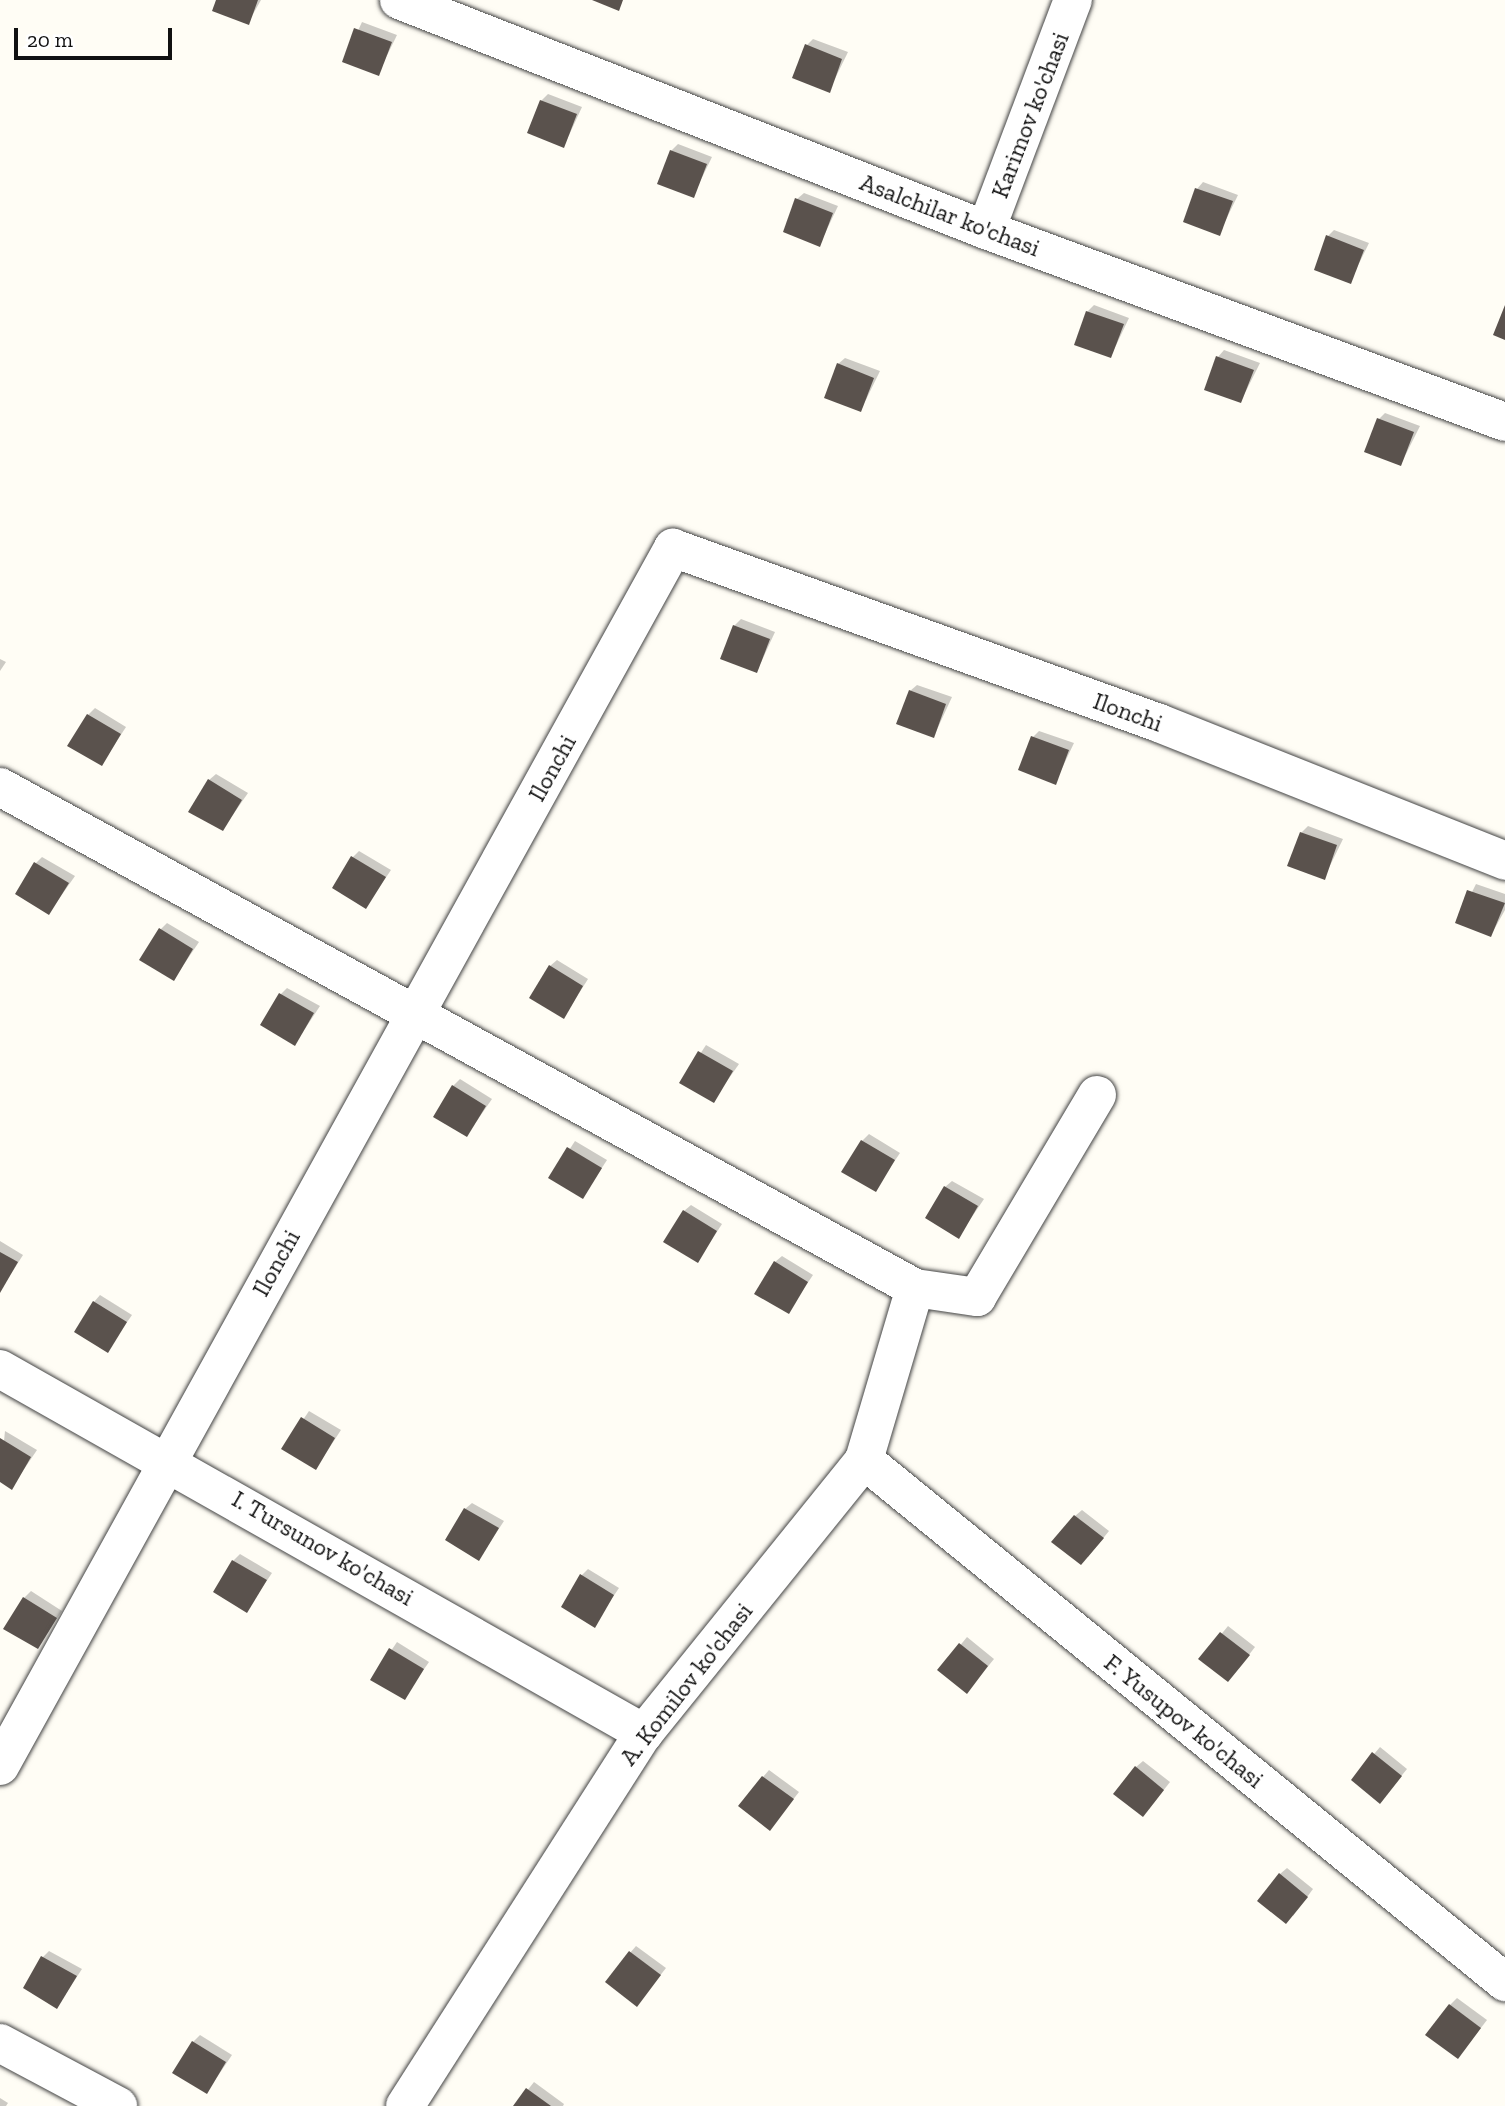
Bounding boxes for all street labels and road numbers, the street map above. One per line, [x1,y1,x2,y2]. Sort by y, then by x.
street label: Karimov ko'chasi [985,28,1075,202]
street label: Asalchilar ko'chasi [856,167,1044,263]
street label: Ilonchi [1090,686,1166,738]
street label: Ilonchi [522,730,582,806]
street label: Ilonchi [246,1225,306,1301]
street label: I. Tursunov ko'chasi [227,1484,419,1612]
street label: A. Komilov ko'chasi [614,1597,758,1771]
street label: F. Yusupov ko'chasi [1098,1648,1270,1794]

